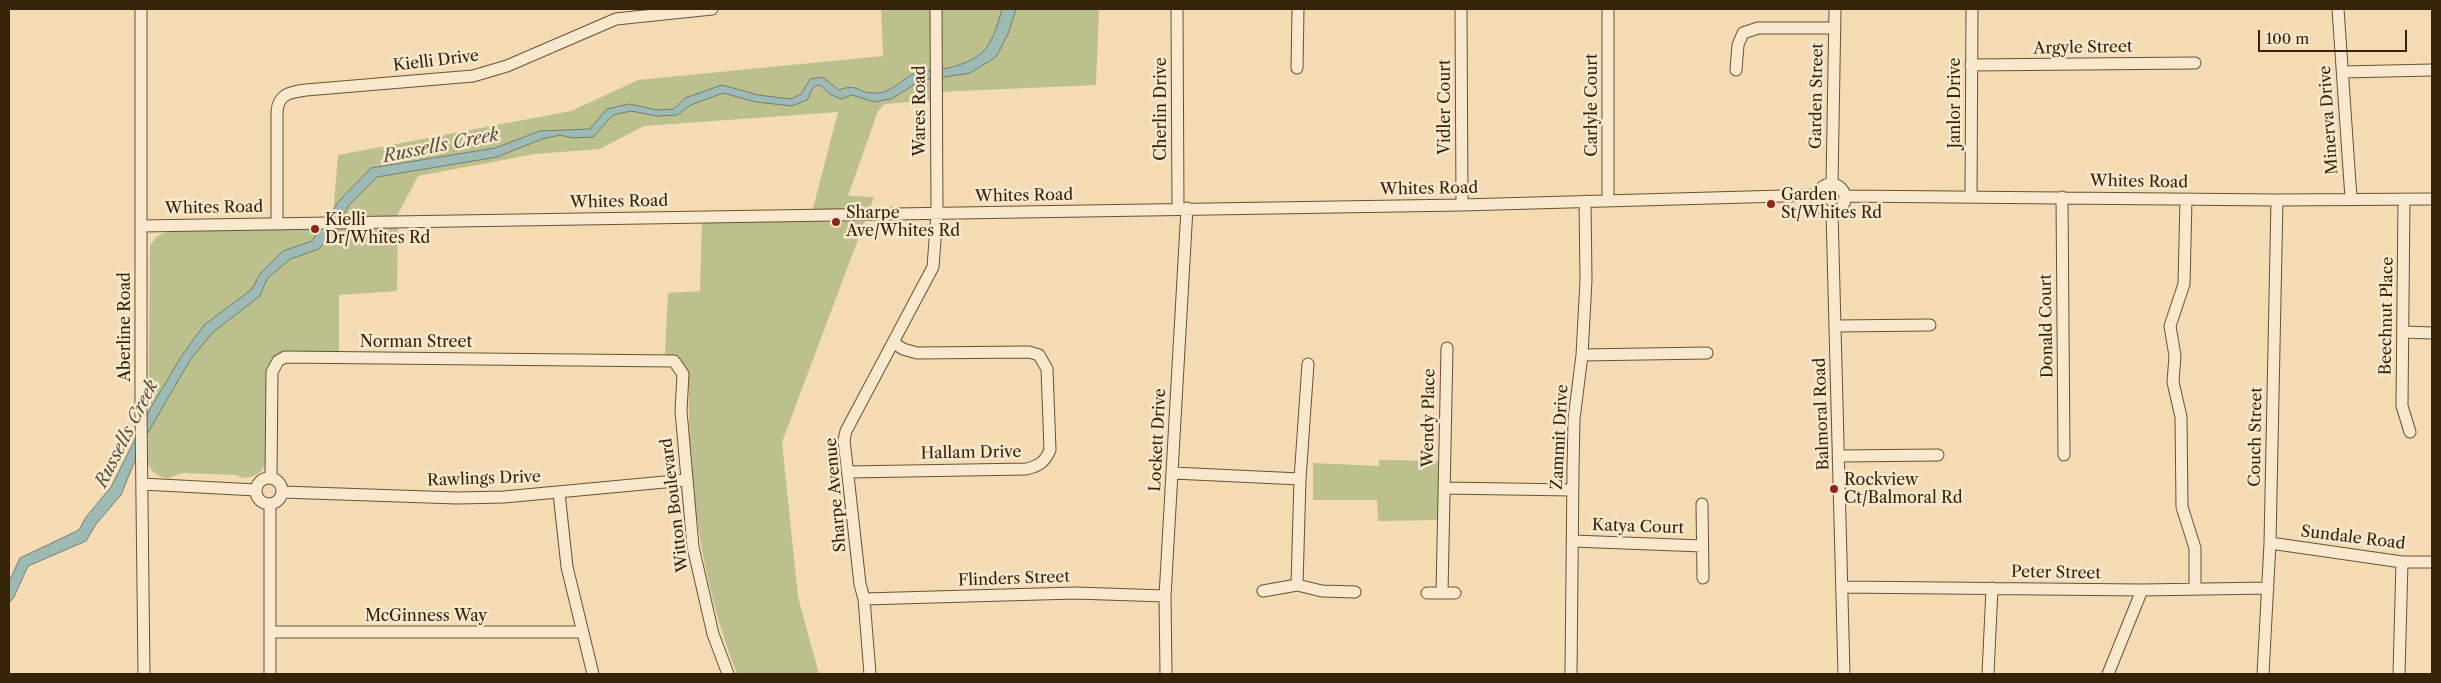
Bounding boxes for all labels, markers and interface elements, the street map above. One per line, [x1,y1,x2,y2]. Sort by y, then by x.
scale bar [2261,20,2410,52]
text: 100 m [2266,29,2309,48]
street label: Argyle Street [2033,38,2133,58]
street label: Garden Street [1806,43,1828,149]
street label: Kielli Drive [392,46,480,76]
street label: Carlyle Court [1582,53,1602,157]
street label: Cherlin Drive [1151,57,1171,161]
street label: Janlor Drive [1945,57,1965,149]
street label: Vidler Court [1435,59,1455,155]
street label: Minerva Drive [2316,65,2342,175]
street label: Wares Road [910,66,930,156]
water label: Russells Creek [381,124,501,168]
street label: Whites Road [2090,172,2188,192]
street label: Whites Road [1380,179,1478,199]
place label: Garden St/Whites Rd [1781,185,1882,223]
street label: Whites Road [975,186,1073,206]
street label: Whites Road [570,192,668,212]
street label: Whites Road [165,198,263,218]
marker: Garden St/Whites Rd [1765,198,1777,210]
place label: Sharpe Ave/Whites Rd [846,203,960,241]
place label: Kielli Dr/Whites Rd [325,210,430,248]
marker: Sharpe Ave/Whites Rd [830,216,842,228]
marker: Kielli Dr/Whites Rd [309,223,321,235]
street label: Beechnut Place [2376,257,2398,375]
street label: Aberline Road [115,272,135,382]
street label: Donald Court [2036,274,2058,378]
street label: Norman Street [360,332,472,352]
street label: Balmoral Road [1810,357,1834,471]
street label: Wendy Place [1419,368,1439,468]
water label: Russells Creek [91,377,163,491]
street label: Zammit Drive [1548,384,1572,490]
street label: Couch Street [2246,387,2266,487]
street label: Lockett Drive [1146,388,1170,492]
street label: Witton Boulevard [657,437,693,573]
street label: Sharpe Avenue [821,437,851,553]
street label: Hallam Drive [920,443,1022,463]
street label: Rawlings Drive [427,467,541,491]
place label: Rockview Ct/Balmoral Rd [1844,470,1962,508]
marker: Rockview Ct/Balmoral Rd [1828,483,1840,495]
street label: Katya Court [1592,516,1684,538]
street label: Sundale Road [2300,522,2406,554]
street label: Peter Street [2011,563,2101,583]
street label: Flinders Street [958,567,1070,591]
street label: McGinness Way [365,606,487,626]

